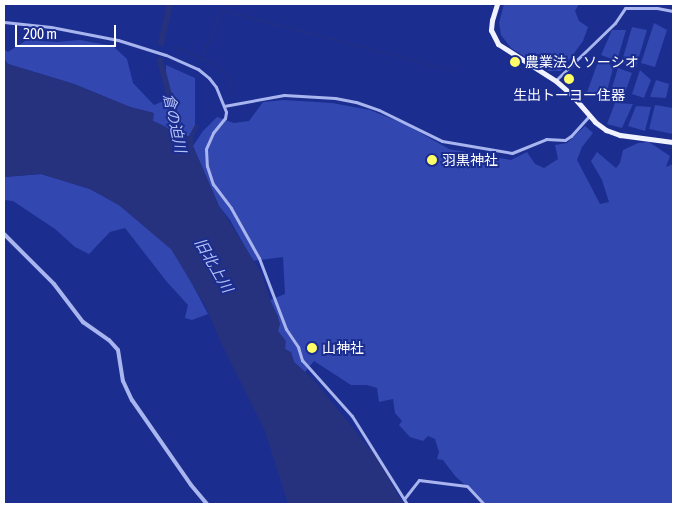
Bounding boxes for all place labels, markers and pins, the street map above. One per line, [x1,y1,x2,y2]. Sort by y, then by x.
place label: 農業法人 ソーシオ [525,54,639,70]
marker: 農業法人 ソーシオ [509,56,521,68]
marker: 生出トーヨー住器 [563,73,575,85]
place label: 生出トーヨー住器 [513,87,625,103]
place label: 羽黒神社 [442,152,498,168]
marker: 羽黒神社 [426,154,438,166]
place label: 山神社 [322,340,364,356]
marker: 山神社 [306,342,318,354]

